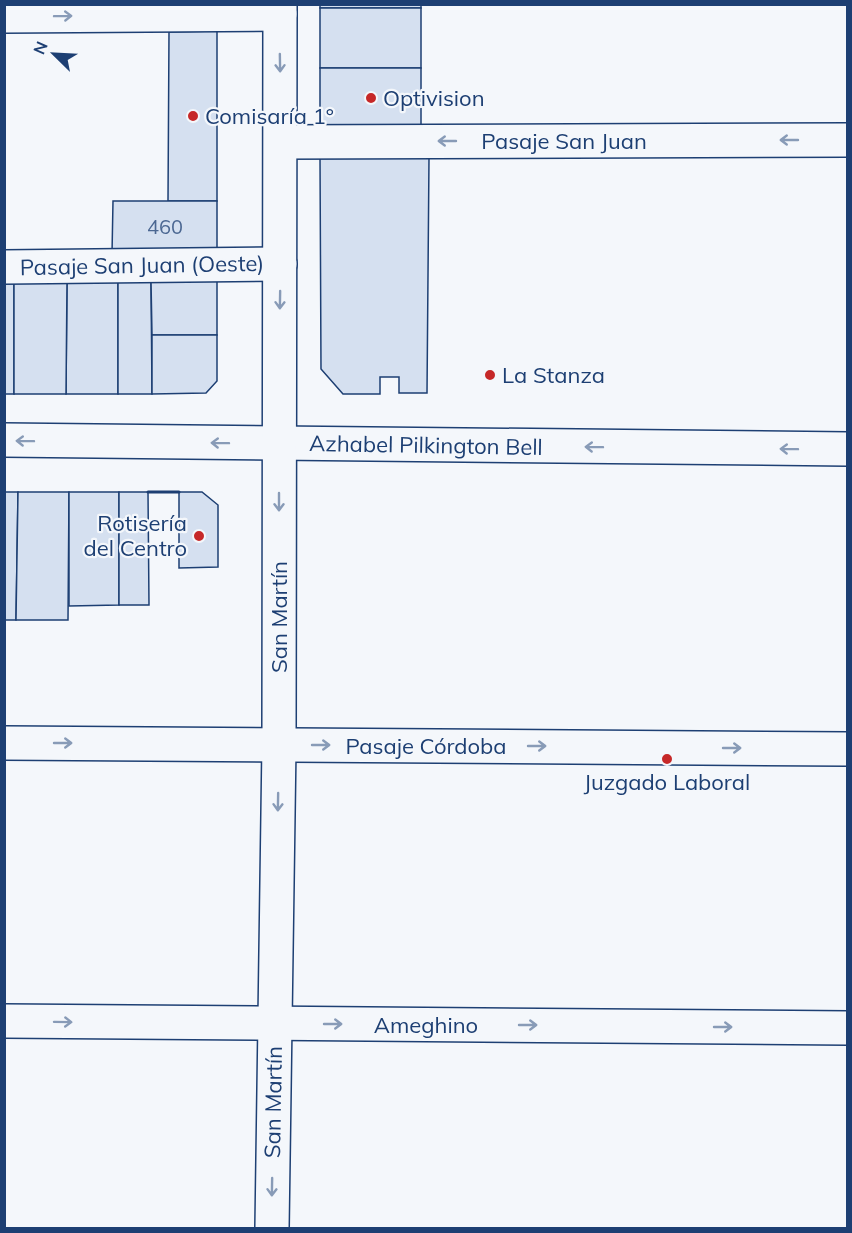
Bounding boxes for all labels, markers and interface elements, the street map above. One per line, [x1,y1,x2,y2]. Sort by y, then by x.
one-way arrow [52,10,72,22]
north arrow [24,24,84,84]
text: N [29,38,52,57]
one-way arrow [274,52,286,72]
place label: Optivision [383,84,485,112]
marker: Optivision [364,91,378,105]
place label: Comisaría 1° [205,102,334,130]
marker: Comisaría 1° [186,109,200,123]
street label: Pasaje San Juan [481,127,647,155]
one-way arrow [780,134,800,146]
one-way arrow [438,135,458,147]
house number: 460 [147,214,183,239]
street label: Pasaje San Juan (Oeste) [20,249,264,281]
one-way arrow [274,289,286,309]
place label: La Stanza [502,361,605,389]
marker: La Stanza [483,368,497,382]
street label: Azhabel Pilkington Bell [309,429,543,461]
one-way arrow [16,435,36,447]
one-way arrow [211,437,230,449]
one-way arrow [585,441,605,452]
one-way arrow [780,443,800,454]
one-way arrow [273,491,285,511]
place label: Rotisería del Centro [84,509,187,562]
marker: Rotisería del Centro [192,529,206,543]
street label: San Martín [265,561,293,673]
street label: Pasaje Córdoba [346,732,506,760]
one-way arrow [52,737,72,749]
one-way arrow [310,739,330,751]
one-way arrow [526,741,546,752]
one-way arrow [721,742,741,754]
marker: Juzgado Laboral [660,752,674,766]
place label: Juzgado Laboral [584,768,750,796]
one-way arrow [272,791,284,811]
street label: Ameghino [374,1011,478,1039]
one-way arrow [52,1016,72,1028]
one-way arrow [323,1018,343,1030]
one-way arrow [518,1020,538,1031]
one-way arrow [713,1021,733,1033]
street label: San Martín [258,1046,288,1158]
one-way arrow [266,1177,278,1197]

